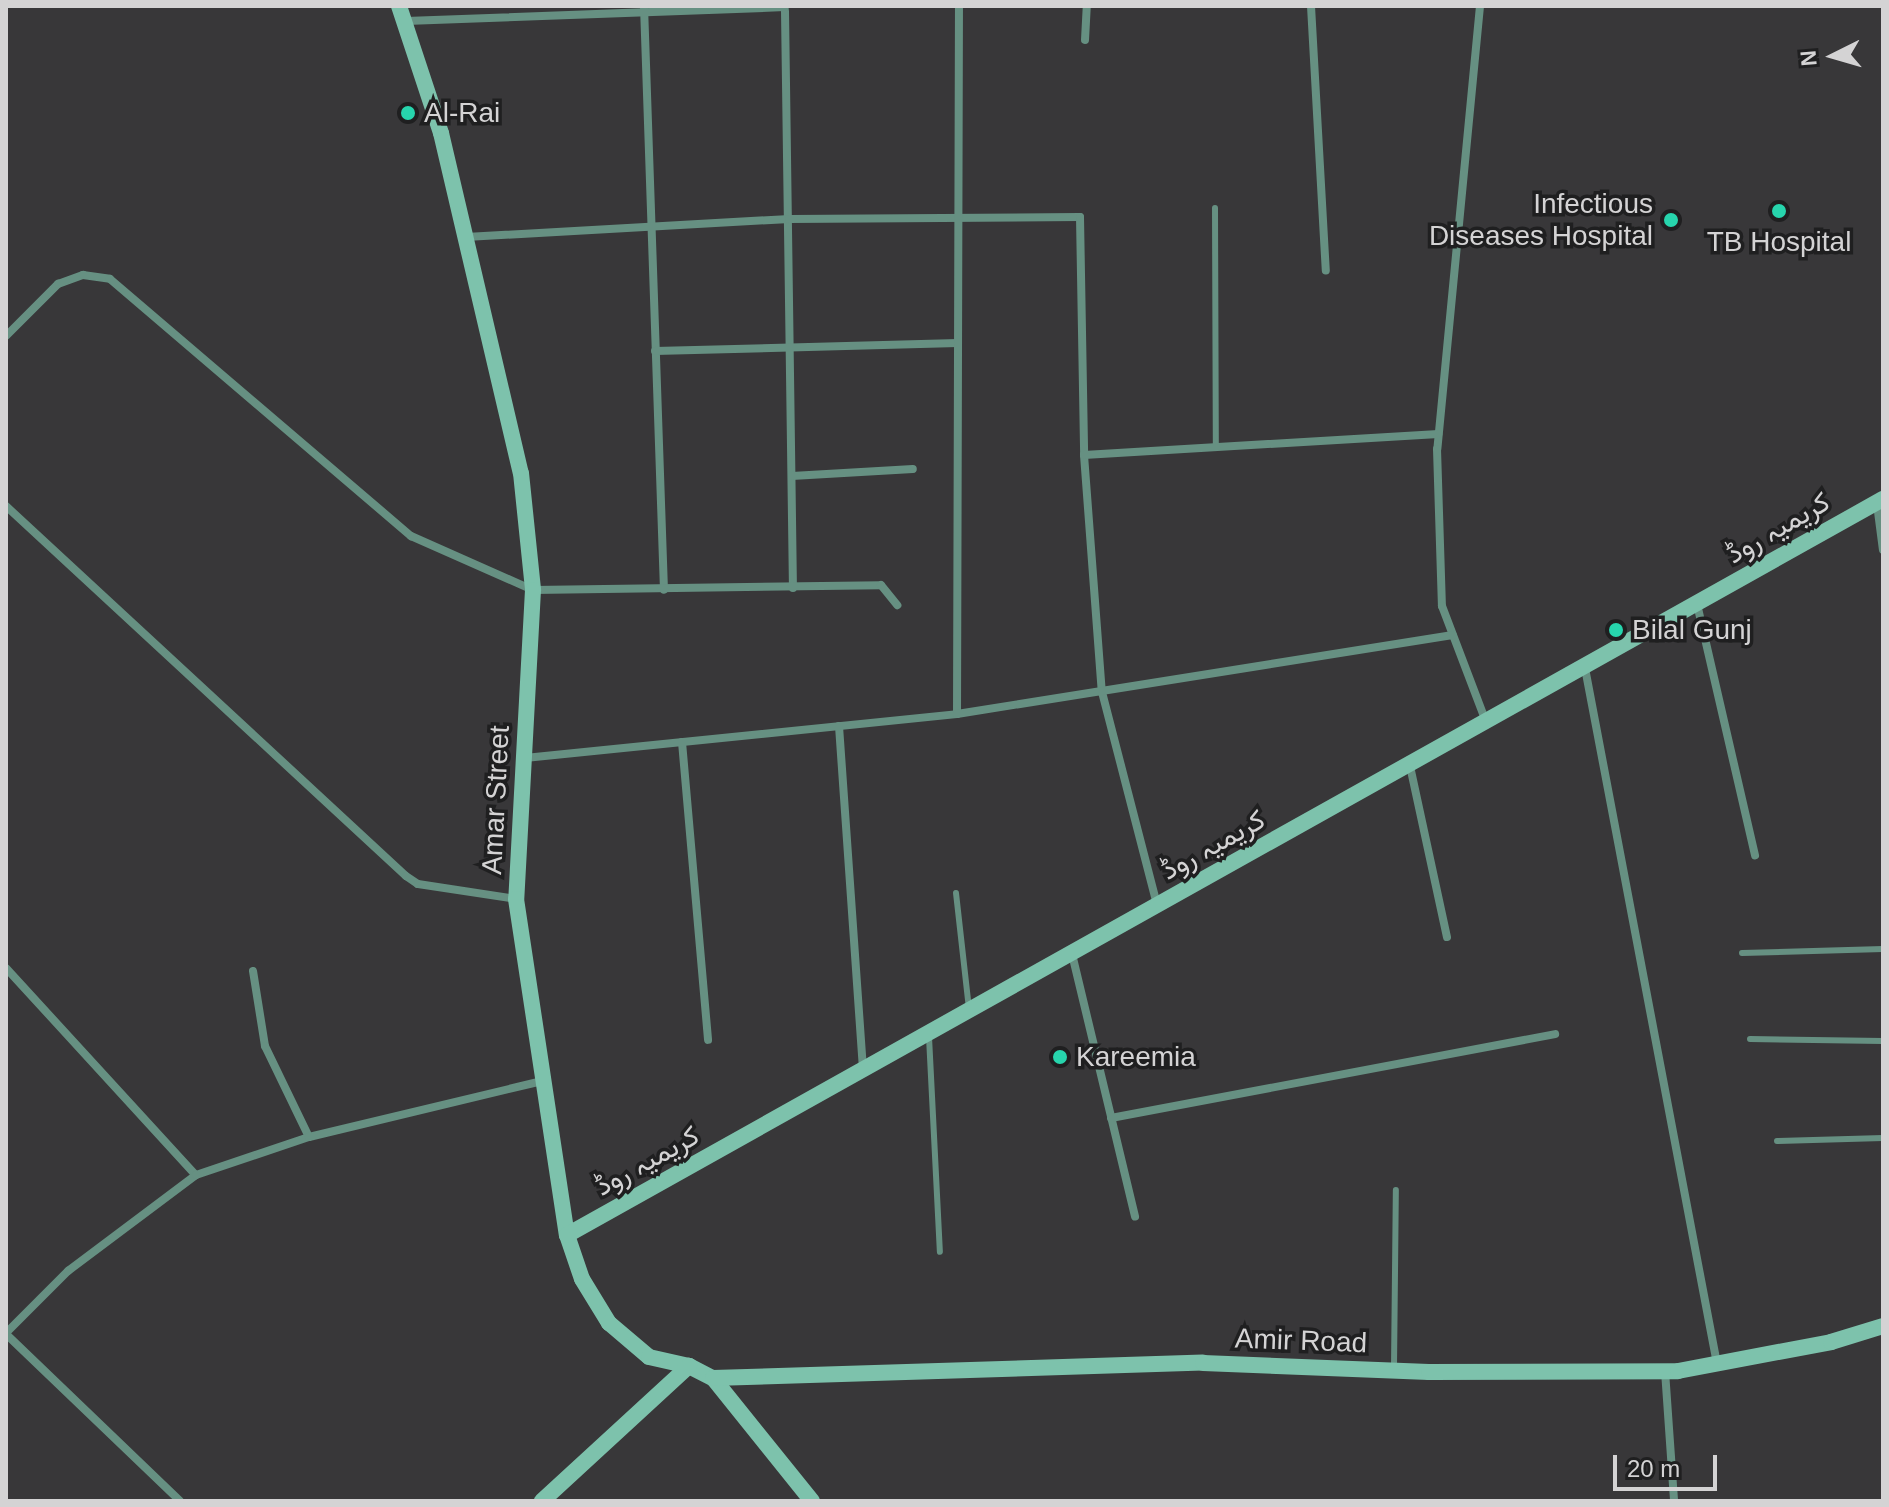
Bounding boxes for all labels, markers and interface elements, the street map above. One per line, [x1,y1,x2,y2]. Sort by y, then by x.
north arrow [1793,16,1873,96]
text: N [1795,49,1822,67]
place label: Al-Rai [424,96,500,130]
marker: Al-Rai [399,104,417,122]
place label: Infectious Diseases Hospital [1429,187,1653,253]
marker: TB Hospital [1768,200,1790,222]
marker: Infectious Diseases Hospital [1660,209,1682,231]
place label: TB Hospital [1707,225,1851,259]
street label: کریمیہ روڈ [1720,485,1836,571]
place label: Bilal Gunj [1632,613,1752,647]
marker: Bilal Gunj [1607,621,1625,639]
street label: Amar Street [475,725,517,875]
street label: کریمیہ روڈ [1155,803,1271,887]
place label: Kareemia [1076,1040,1196,1074]
marker: Kareemia [1051,1048,1069,1066]
street label: کریمیہ روڈ [589,1119,705,1203]
street label: Amir Road [1234,1322,1368,1360]
scale bar [1617,1439,1721,1489]
text: 20 m [1627,1455,1680,1482]

